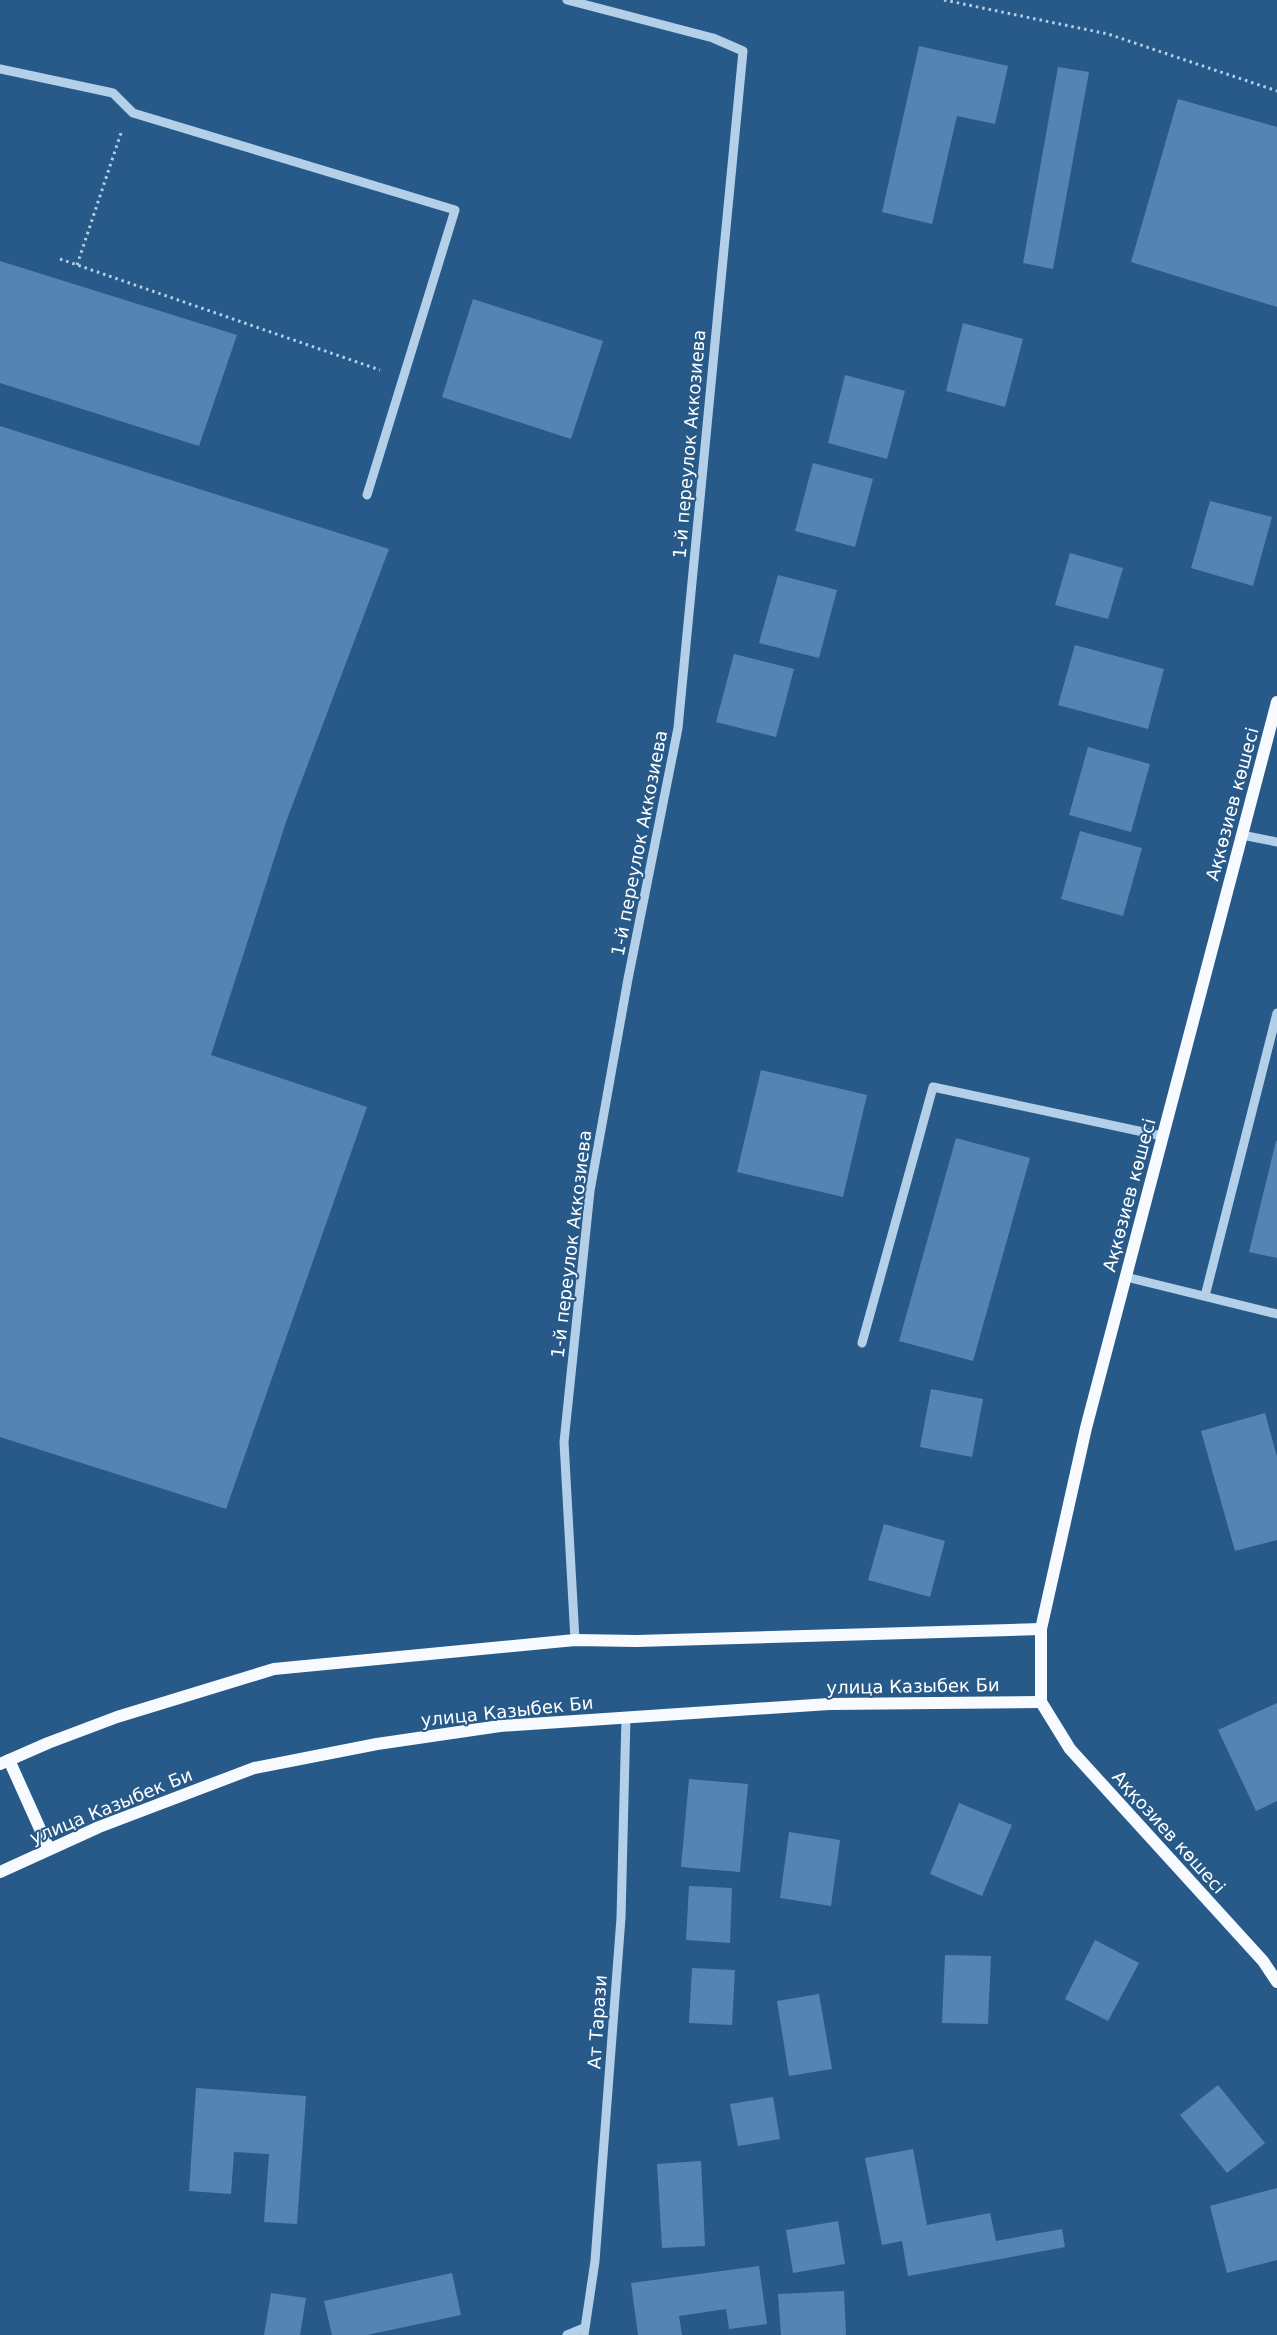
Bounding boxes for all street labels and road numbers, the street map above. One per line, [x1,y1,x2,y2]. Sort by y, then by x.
street label: 1-й переулок Аккозиева [669,329,709,559]
street label: Ақкөзиев көшесі [1201,725,1263,883]
street label: 1-й переулок Аккозиева [607,728,671,958]
street label: Ақкөзиев көшесі [1098,1116,1160,1274]
street label: 1-й переулок Аккозиева [547,1129,595,1359]
street label: улица Казыбек Би [826,1674,1000,1698]
street label: улица Казыбек Би [420,1692,594,1730]
street label: улица Казыбек Би [27,1764,195,1848]
street label: Аққозиев көшесі [1108,1766,1230,1898]
street label: Ат Тарази [583,1974,611,2070]

